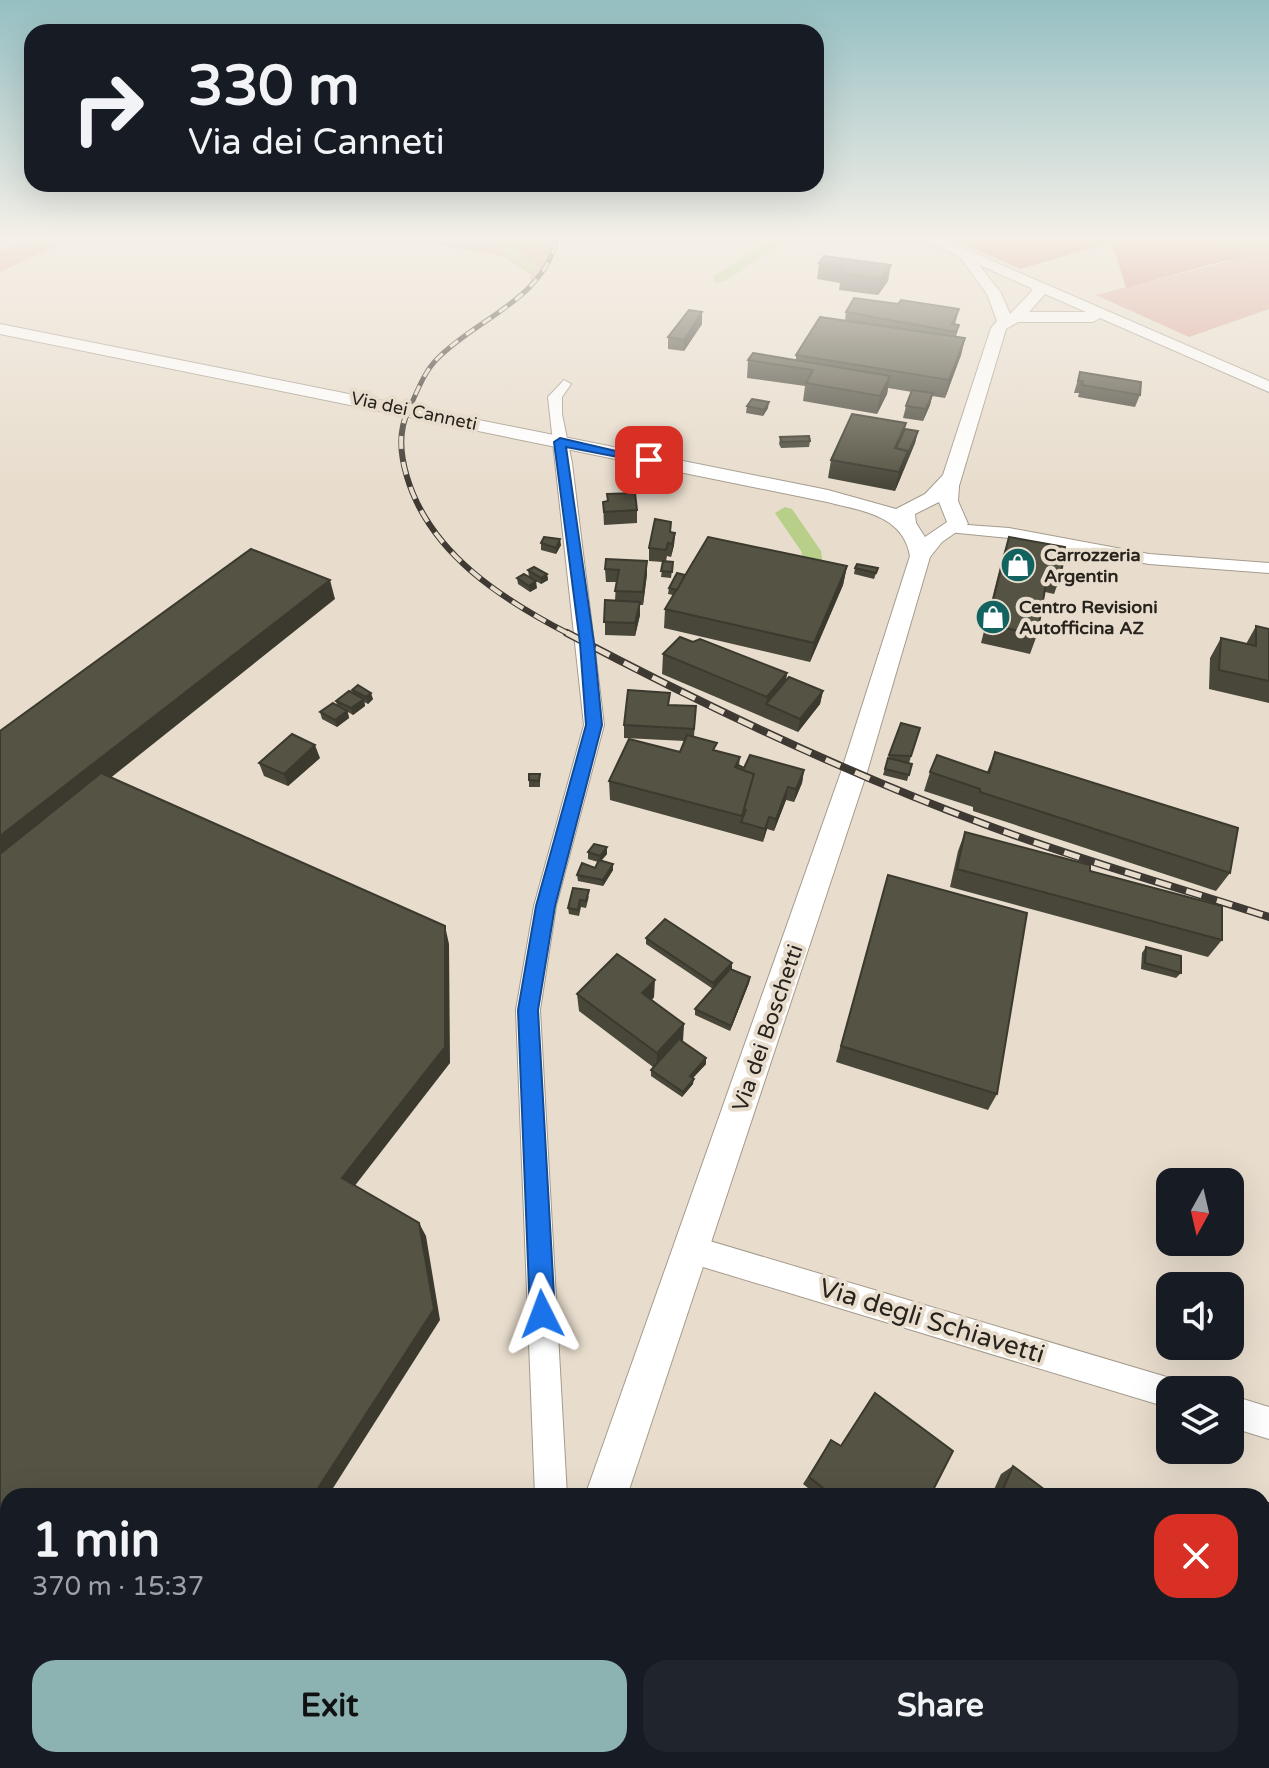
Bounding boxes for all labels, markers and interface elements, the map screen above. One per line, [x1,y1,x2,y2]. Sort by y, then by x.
text: 330 m [188,53,359,120]
icon: right [56,56,160,160]
text: Via dei Canneti [188,121,445,164]
street label: Via dei Canneti [349,387,479,435]
pin [615,426,683,494]
icon: arrive [627,438,671,482]
place label: Carrozzeria Argentin [1044,544,1141,587]
shop icon: Carrozzeria Argentin [999,546,1037,584]
place label: Centro Revisioni Autofficina AZ [1019,596,1158,639]
shop icon: Centro Revisioni Autofficina AZ [974,598,1012,636]
street label: Via dei Boschetti [727,941,809,1115]
north arrow [1156,1168,1244,1256]
map controls [1156,1168,1244,1464]
position arrow [500,1272,584,1356]
street label: Via degli Schiavetti [816,1272,1048,1370]
button: sound [1156,1272,1244,1360]
button: layers [1156,1376,1244,1464]
text: 1 min [32,1512,160,1570]
button: close [1154,1514,1238,1598]
text: 370 m · 15:37 [32,1571,204,1602]
button: Exit [32,1660,627,1752]
button: Share [643,1660,1238,1752]

